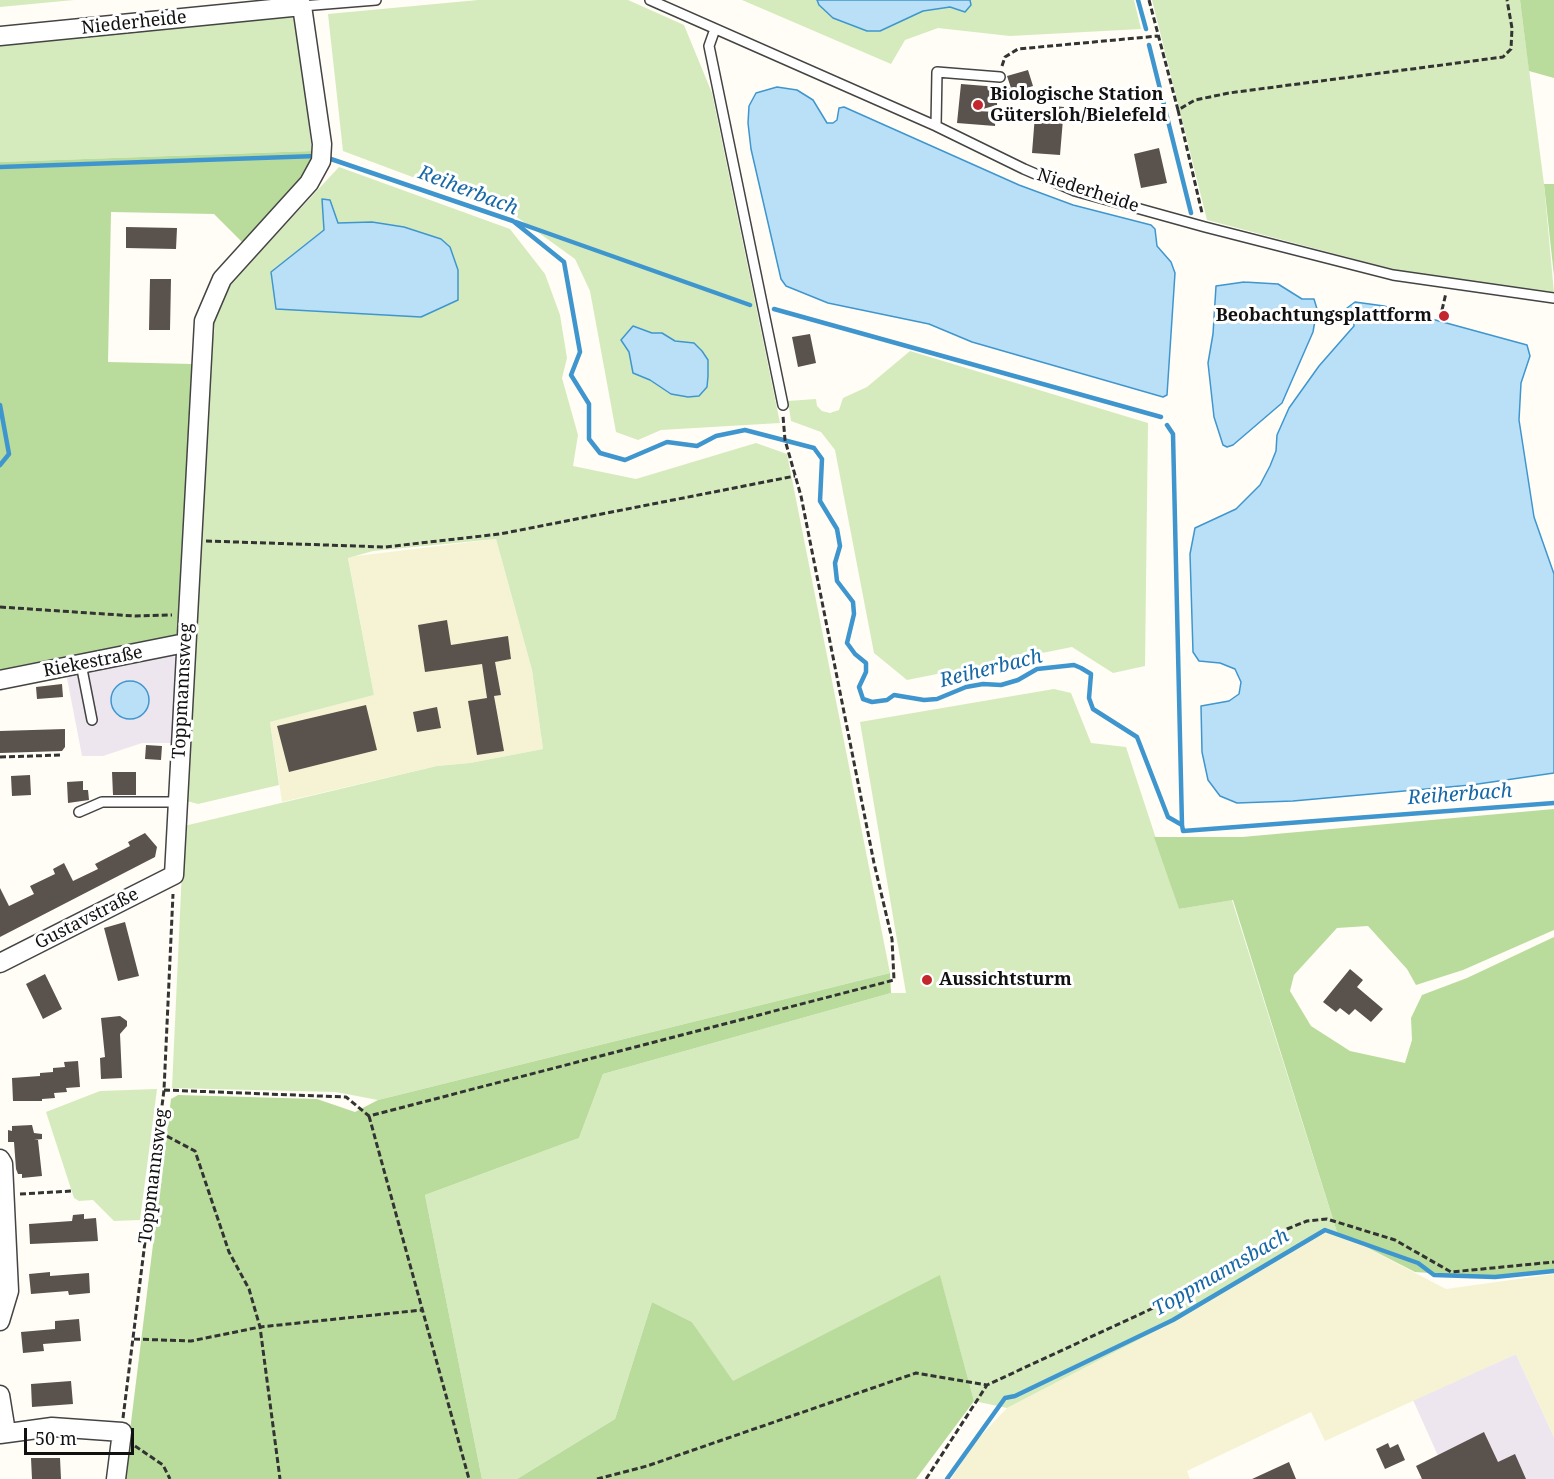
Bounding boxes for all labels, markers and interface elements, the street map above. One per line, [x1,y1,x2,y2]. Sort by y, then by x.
street label: Niederheide [80,7,188,39]
place label: Biologische Station Gütersloh/Bielefeld [990,84,1167,127]
marker: Biologische Station Gütersloh/Bielefeld [971,98,985,112]
water label: Reiherbach [415,161,521,221]
street label: Niederheide [1034,164,1142,218]
place label: Beobachtungsplattform [1216,305,1432,327]
marker: Beobachtungsplattform [1437,309,1451,323]
street label: Toppmannsweg [169,623,197,759]
street label: Riekestraße [41,642,145,682]
water label: Reiherbach [937,645,1045,693]
water label: Reiherbach [1407,779,1513,811]
street label: Gustavstraße [32,884,142,954]
place label: Aussichtsturm [939,969,1072,991]
marker: Aussichtsturm [920,973,934,987]
street label: Toppmannsweg [135,1107,173,1245]
water label: Toppmannsbach [1149,1224,1293,1322]
scale bar [27,1416,136,1454]
text: 50 m [35,1426,77,1450]

